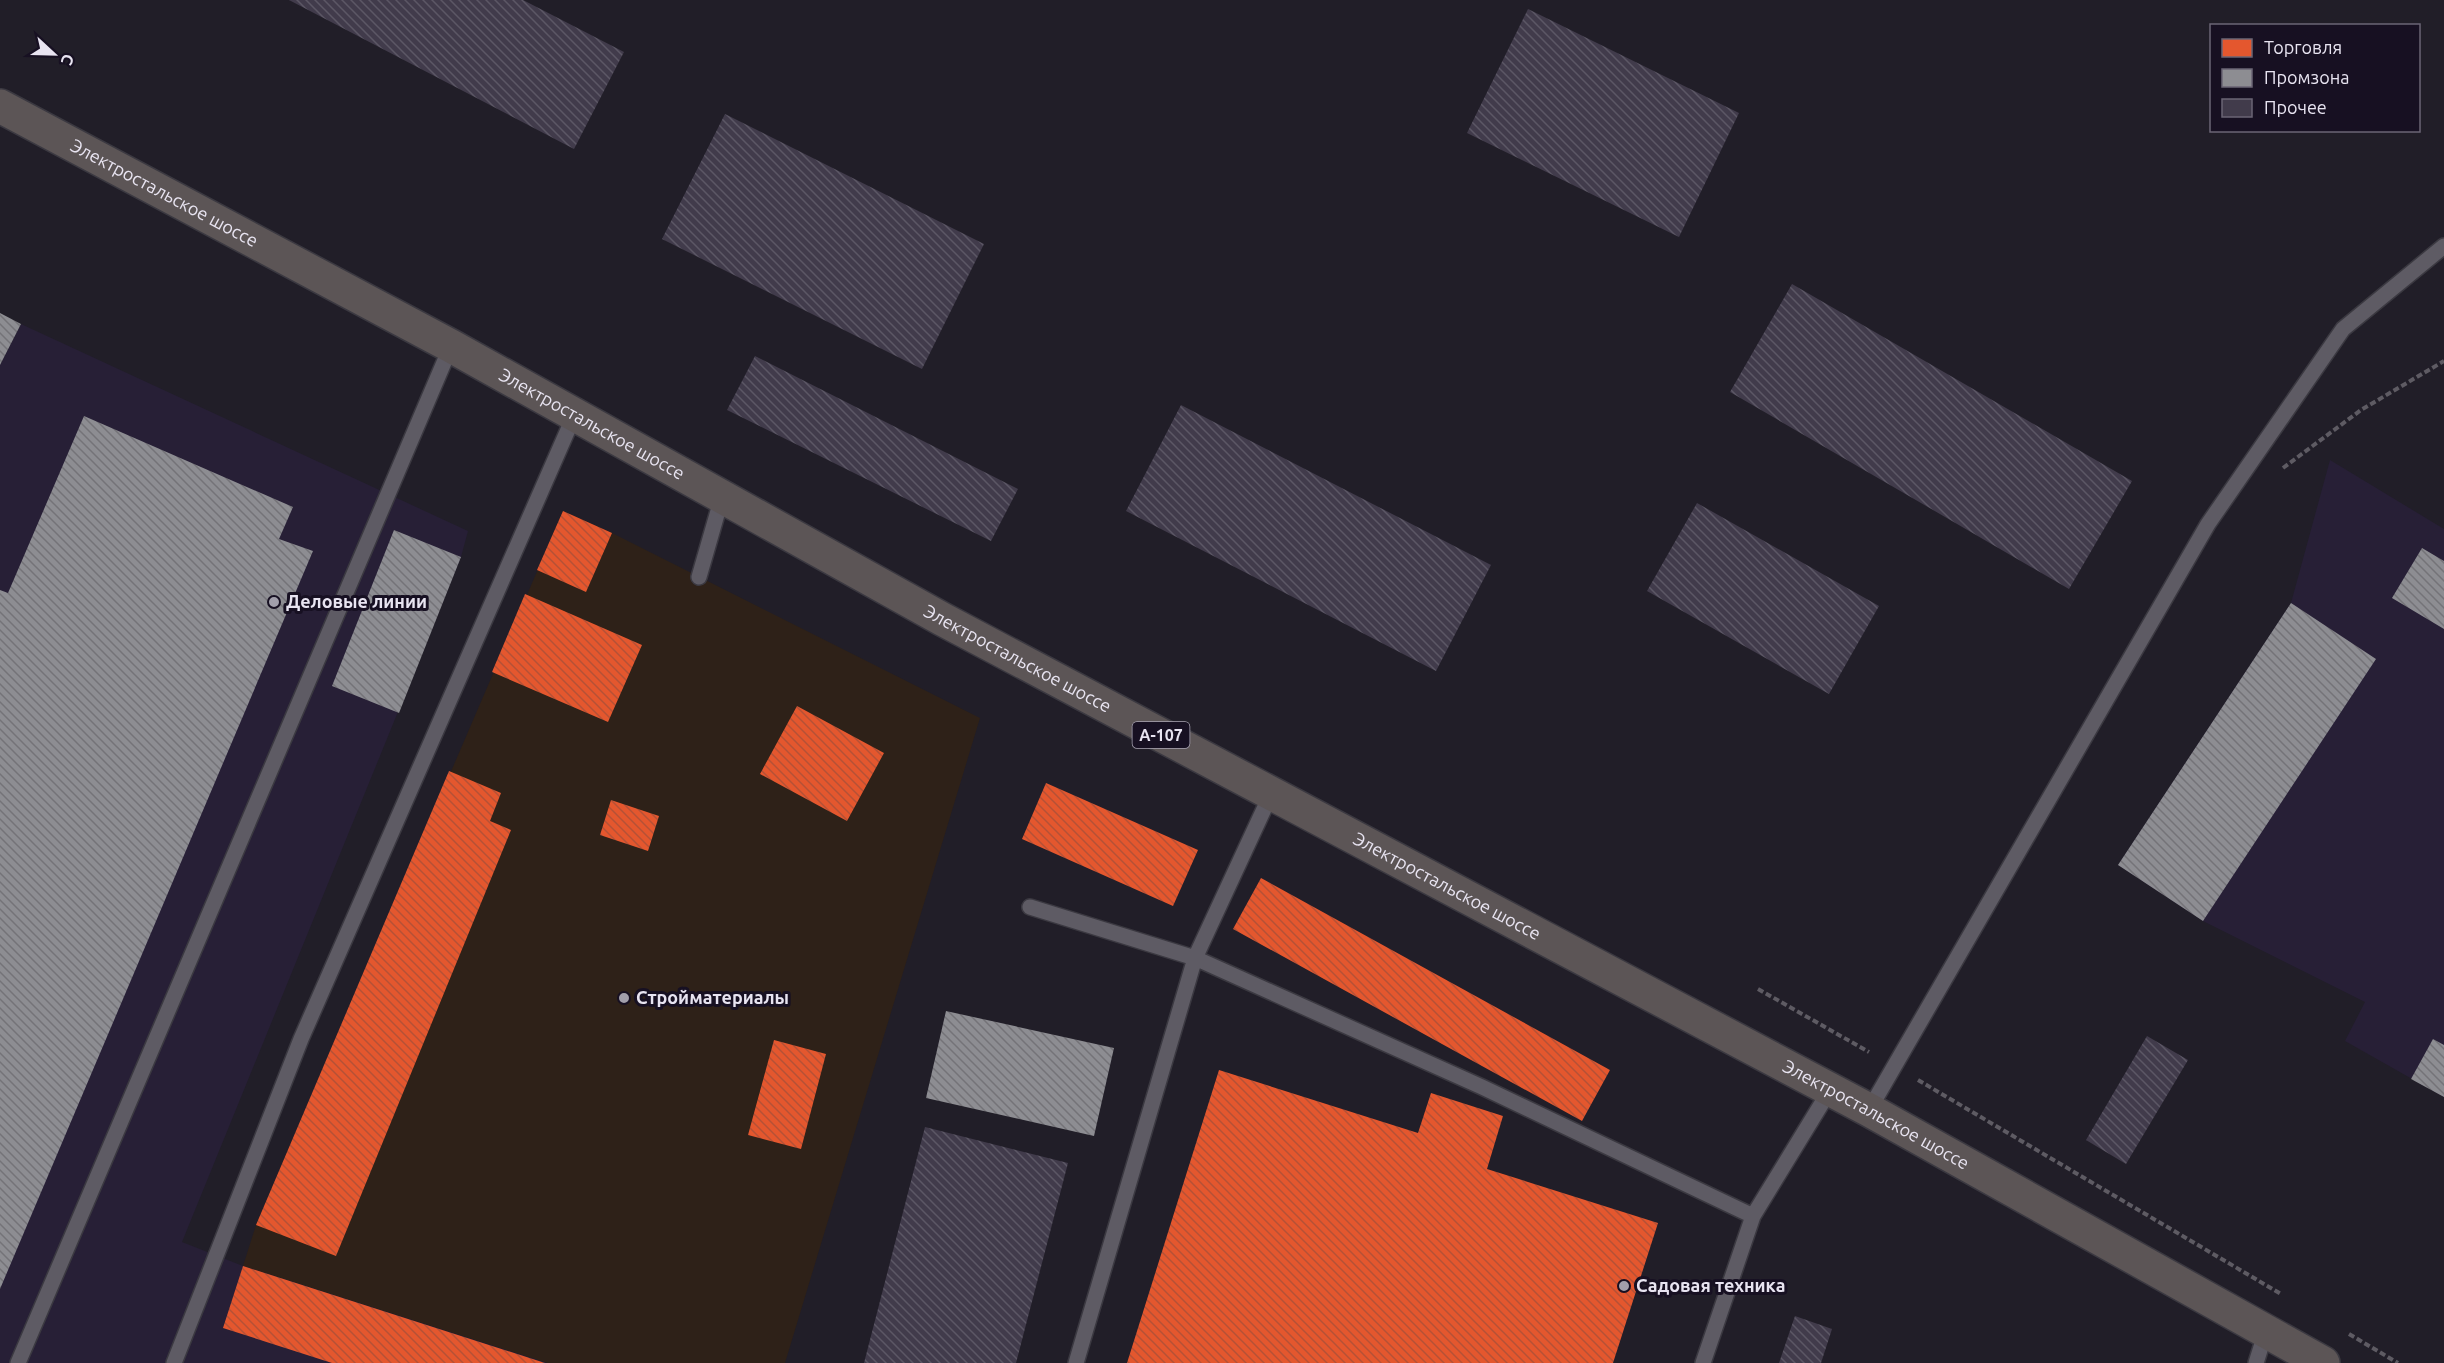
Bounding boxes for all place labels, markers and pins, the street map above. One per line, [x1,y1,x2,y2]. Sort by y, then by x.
place label: Деловые линии [286,591,427,611]
marker: Деловые линии [267,595,281,609]
place label: Стройматериалы [636,987,789,1007]
marker: Стройматериалы [617,991,631,1005]
place label: Садовая техника [1636,1275,1785,1295]
marker: Садовая техника [1617,1279,1631,1293]

